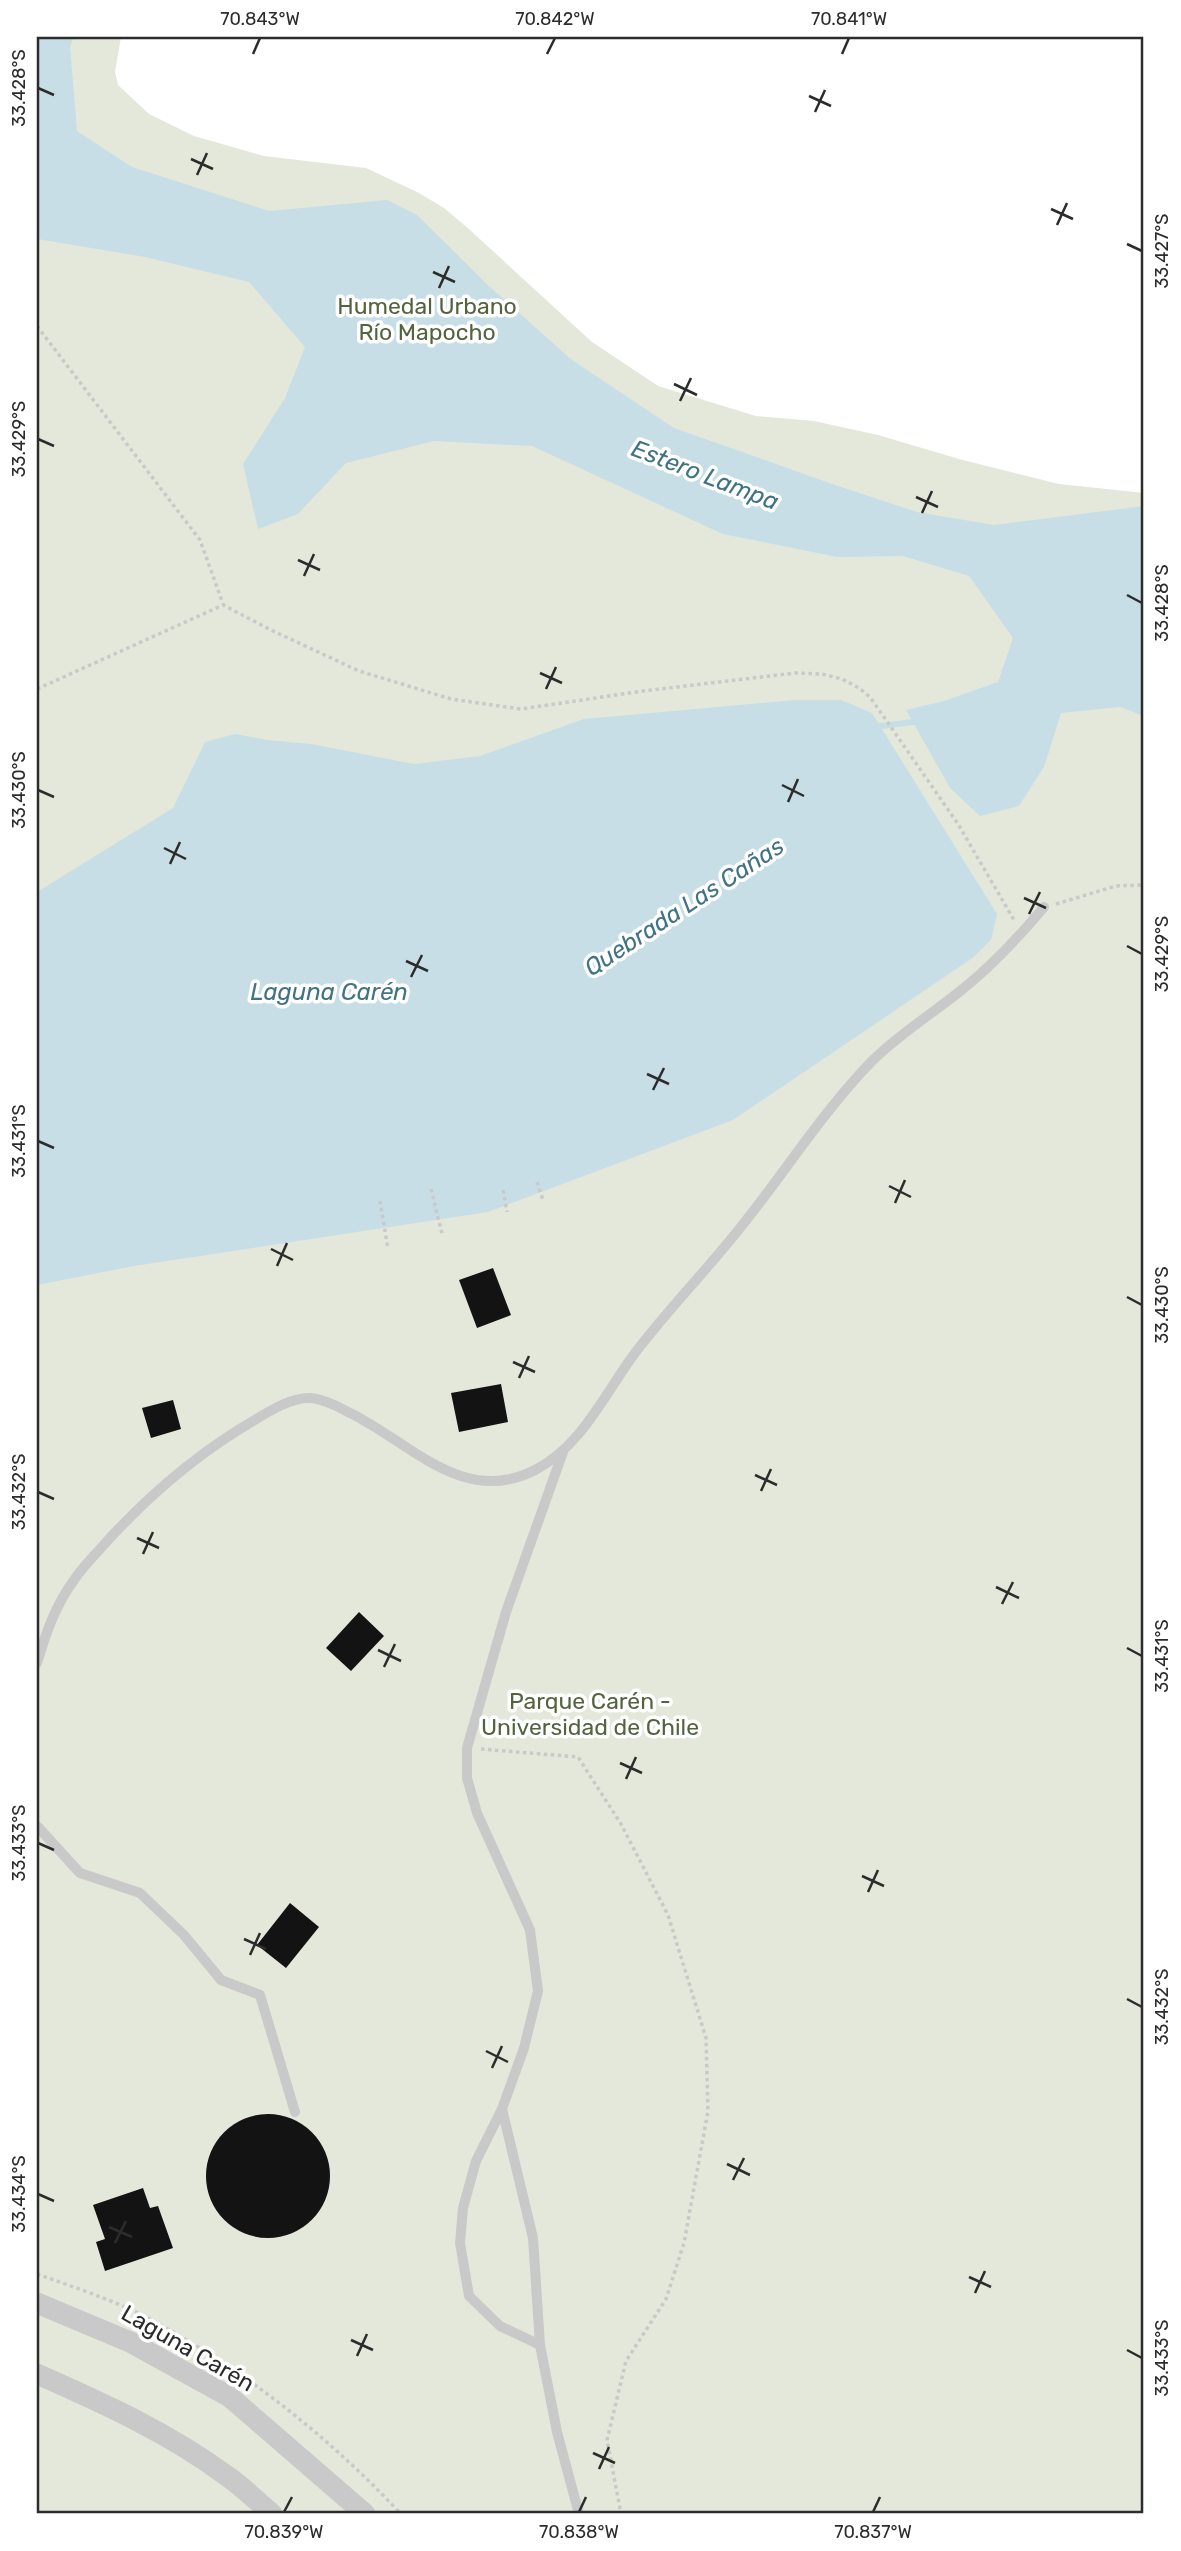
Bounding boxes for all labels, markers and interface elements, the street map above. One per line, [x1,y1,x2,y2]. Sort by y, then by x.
text: 70.843°W [220,8,300,30]
text: 70.842°W [515,8,595,30]
text: 70.841°W [811,8,887,30]
text: 33.428°S [8,49,30,127]
text: 33.427°S [1151,213,1173,289]
park label: Humedal Urbano Río Mapocho [337,292,517,346]
text: 33.429°S [8,401,30,477]
water label: Estero Lampa [628,434,782,516]
text: 33.428°S [1151,564,1173,642]
text: 33.430°S [8,751,30,829]
water label: Quebrada Las Cañas [579,832,789,982]
text: 33.429°S [1151,916,1173,992]
water label: Laguna Carén [250,978,408,1006]
text: 33.431°S [8,1104,30,1178]
text: 33.430°S [1151,1266,1173,1344]
text: 33.432°S [8,1454,30,1530]
text: 33.431°S [1151,1619,1173,1693]
park label: Parque Carén - Universidad de Chile [481,1687,699,1741]
text: 33.433°S [8,1805,30,1881]
text: 33.432°S [1151,1969,1173,2045]
text: 33.434°S [8,2155,30,2233]
street label: Laguna Carén [117,2299,259,2397]
text: 33.433°S [1151,2320,1173,2396]
text: 70.839°W [244,2521,324,2543]
text: 70.838°W [539,2521,619,2543]
text: 70.837°W [834,2521,912,2543]

